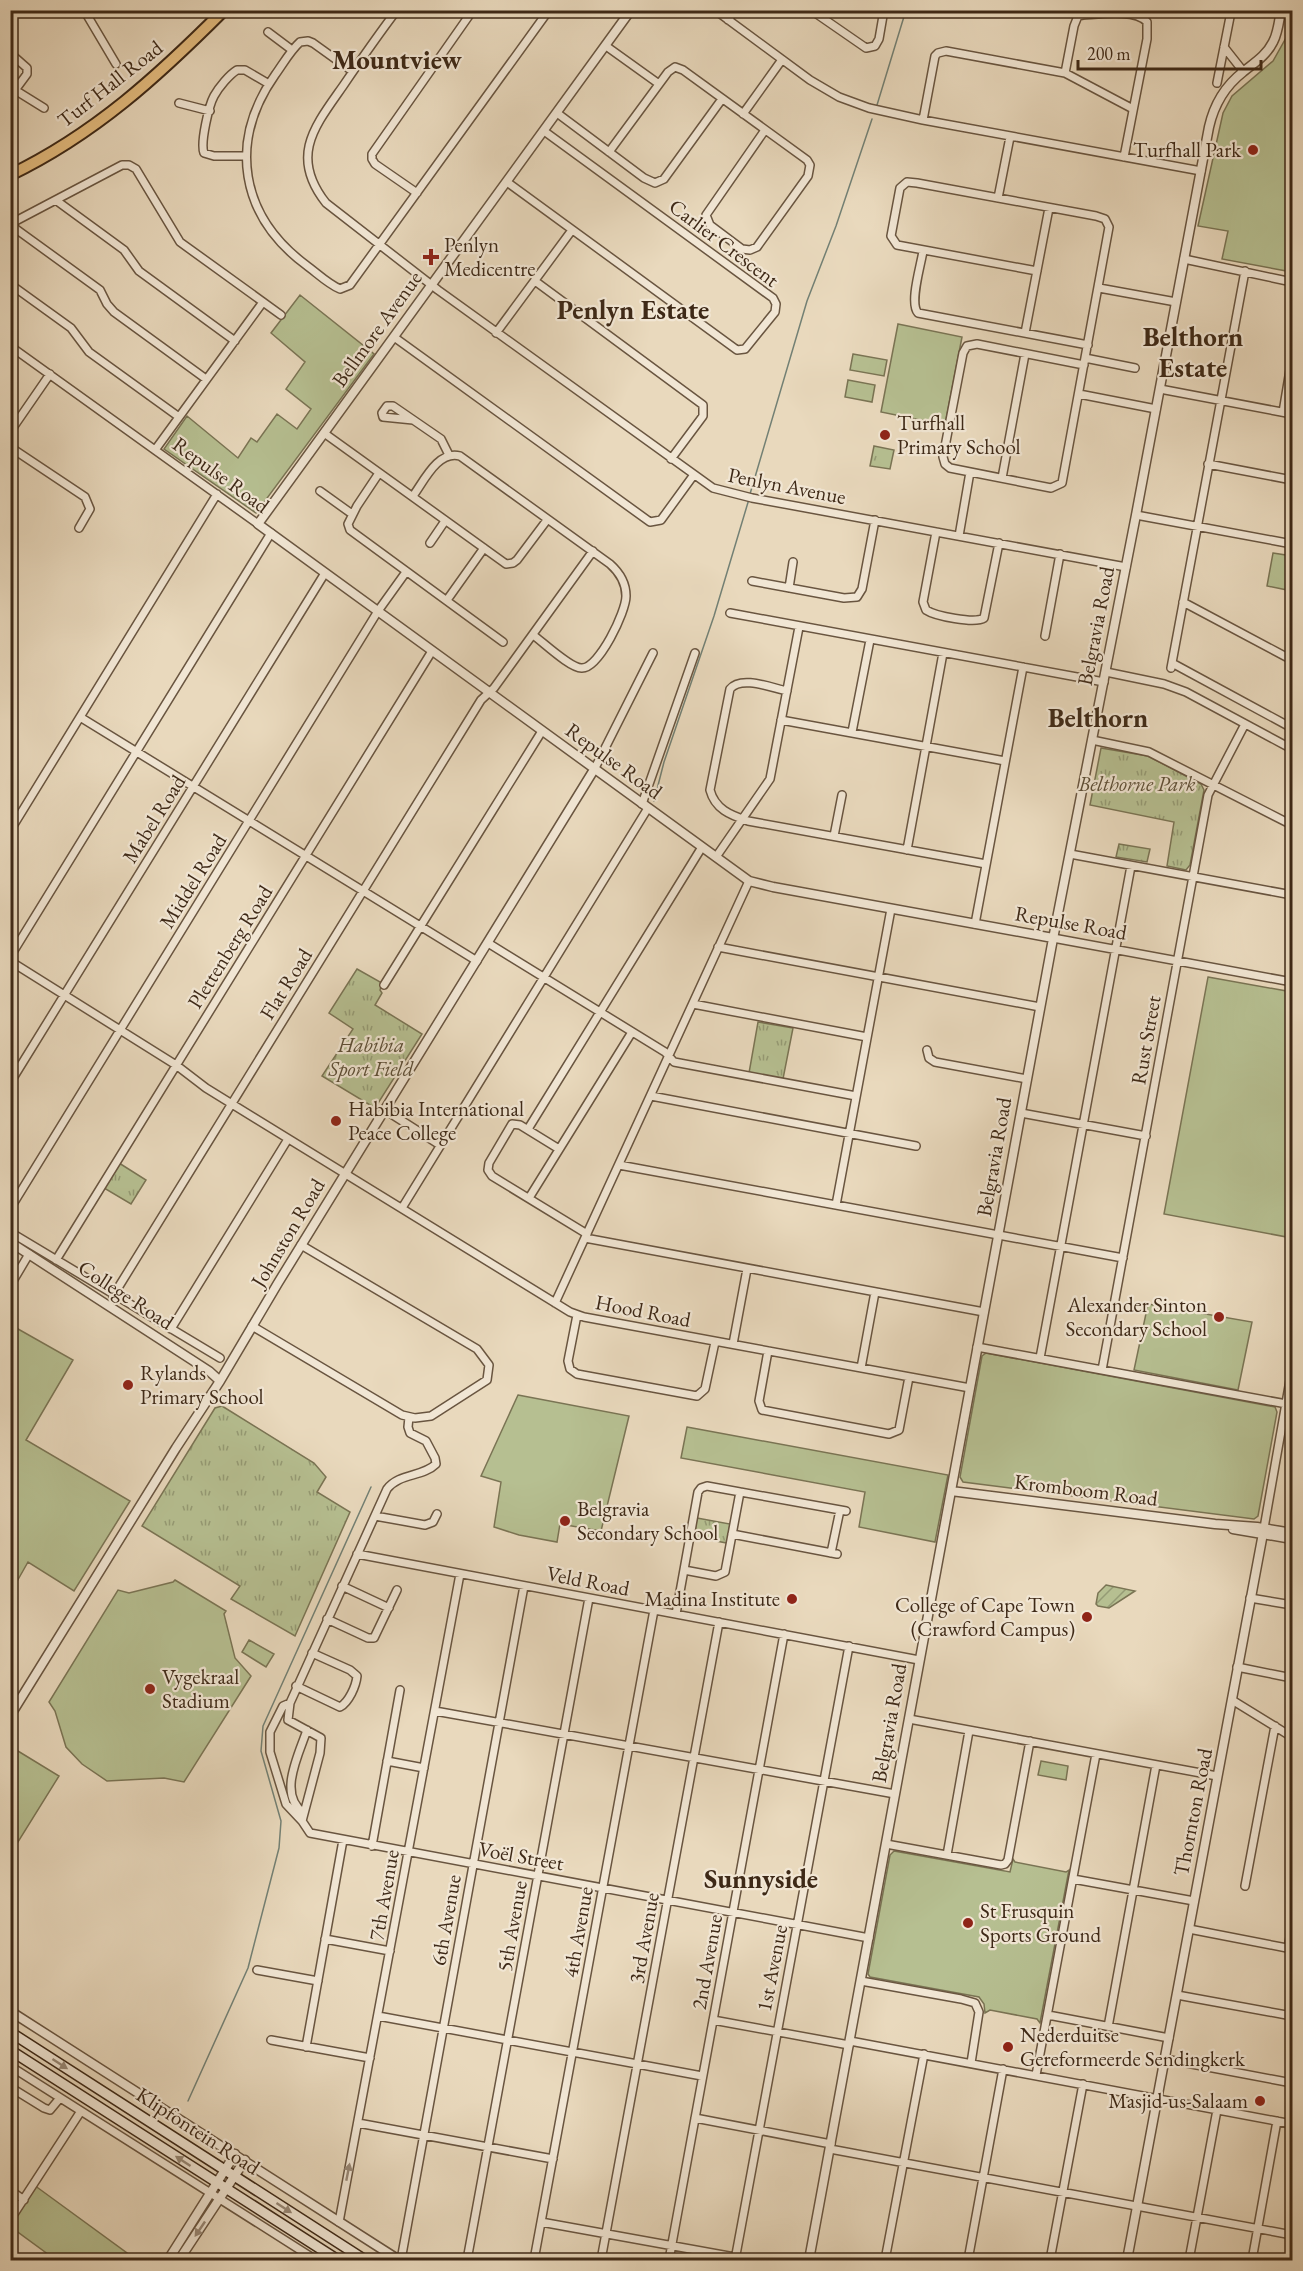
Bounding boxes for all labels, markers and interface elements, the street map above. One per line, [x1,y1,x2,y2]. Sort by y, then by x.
scale bar [1078,33,1261,71]
street label: Turf Hall Road [51,34,168,133]
district label: Mountview [332,42,463,77]
text: 200 m [1087,42,1131,65]
place label: Turfhall Park [1133,136,1242,163]
marker: Turfhall Park [1246,143,1260,157]
street label: Carlier Crescent [664,192,785,293]
place label: Penlyn Medicentre [444,231,535,282]
marker: Penlyn Medicentre [422,248,440,266]
street label: Bellmore Avenue [325,265,428,392]
district label: Penlyn Estate [557,292,709,327]
district label: Belthorn Estate [1143,319,1243,385]
place label: Turfhall Primary School [897,409,1021,460]
marker: Turfhall Primary School [878,428,892,442]
street label: Repulse Road [168,430,275,519]
street label: Penlyn Avenue [726,461,848,510]
street label: Belgravia Road [1071,564,1120,688]
district label: Belthorn [1048,700,1148,735]
street label: Repulse Road [561,716,668,805]
street label: Mabel Road [116,769,191,868]
park label: Belthorne Park [1077,770,1196,797]
street label: Middel Road [153,828,232,933]
street label: Plettenberg Road [181,880,278,1014]
street label: Repulse Road [1013,899,1130,946]
street label: Flat Road [253,943,318,1024]
street label: Rust Street [1124,993,1167,1086]
park label: Habibia Sport Field [327,1031,414,1082]
place label: Habibia International Peace College [348,1095,524,1146]
street label: Belgravia Road [970,1095,1017,1219]
marker: Habibia International Peace College [329,1114,343,1128]
street label: Johnston Road [244,1173,331,1294]
street label: College Road [73,1254,180,1336]
street label: Hood Road [593,1288,693,1333]
place label: Alexander Sinton Secondary School [1066,1291,1207,1342]
marker: Alexander Sinton Secondary School [1212,1310,1226,1324]
place label: Rylands Primary School [140,1359,264,1410]
marker: Rylands Primary School [121,1378,135,1392]
street label: Kromboom Road [1013,1467,1160,1512]
place label: Belgravia Secondary School [577,1495,718,1546]
marker: Belgravia Secondary School [558,1514,572,1528]
street label: Veld Road [544,1559,632,1602]
place label: Madina Institute [644,1585,780,1612]
place label: College of Cape Town (Crawford Campus) [895,1591,1075,1642]
marker: Madina Institute [785,1592,799,1606]
marker: College of Cape Town (Crawford Campus) [1080,1610,1094,1624]
street label: Belgravia Road [865,1661,912,1785]
place label: Vygekraal Stadium [162,1663,239,1714]
marker: Vygekraal Stadium [143,1682,157,1696]
street label: Thornton Road [1167,1745,1218,1878]
street label: Voël Street [476,1835,566,1876]
street label: 7th Avenue [362,1847,405,1943]
district label: Sunnyside [704,1861,818,1896]
street label: 6th Avenue [424,1872,467,1968]
street label: 5th Avenue [490,1878,533,1974]
street label: 4th Avenue [556,1884,599,1980]
street label: 3rd Avenue [622,1890,665,1986]
place label: St Frusquin Sports Ground [980,1897,1102,1948]
street label: 2nd Avenue [685,1912,728,2012]
marker: St Frusquin Sports Ground [961,1916,975,1930]
street label: 1st Avenue [750,1922,793,2014]
place label: Nederduitse Gereformeerde Sendingkerk [1020,2021,1246,2072]
marker: Nederduitse Gereformeerde Sendingkerk [1001,2040,1015,2054]
one-way arrow [52,2058,68,2069]
street label: Klipfontein Road [131,2081,266,2181]
place label: Masjid-us-Salaam [1108,2087,1248,2114]
marker: Masjid-us-Salaam [1253,2094,1267,2108]
one-way arrow [175,2156,191,2167]
one-way arrow [344,2163,353,2182]
one-way arrow [276,2202,292,2213]
one-way arrow [194,2221,205,2238]

